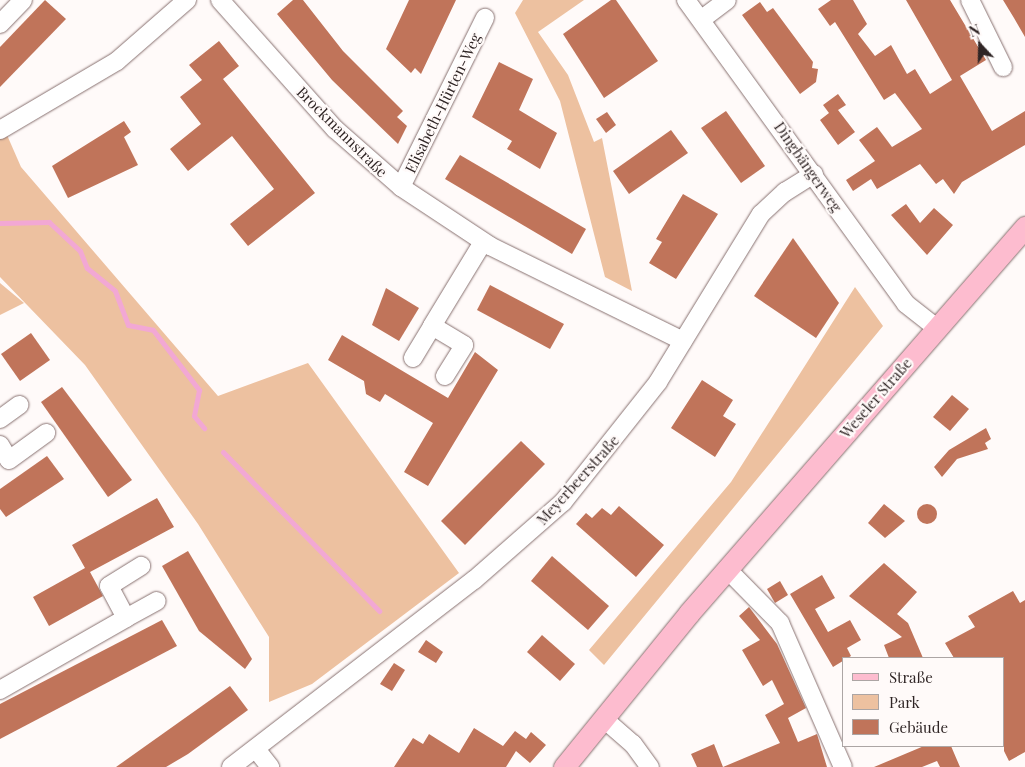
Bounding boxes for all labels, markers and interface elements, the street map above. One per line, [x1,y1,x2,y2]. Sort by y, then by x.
north arrow [955,20,1005,70]
text: N [966,20,983,41]
street label: Elisabeth-Hürten-Weg [401,30,485,176]
street label: Brockmannstraße [293,83,391,181]
street label: Dingbängerweg [770,119,846,215]
street label: Weseler Straße [836,354,916,442]
street label: Meyerbeerstraße [533,431,623,529]
legend [842,657,1005,747]
text: Straße [889,667,933,687]
text: Park [889,692,920,712]
text: Gebäude [889,717,948,737]

